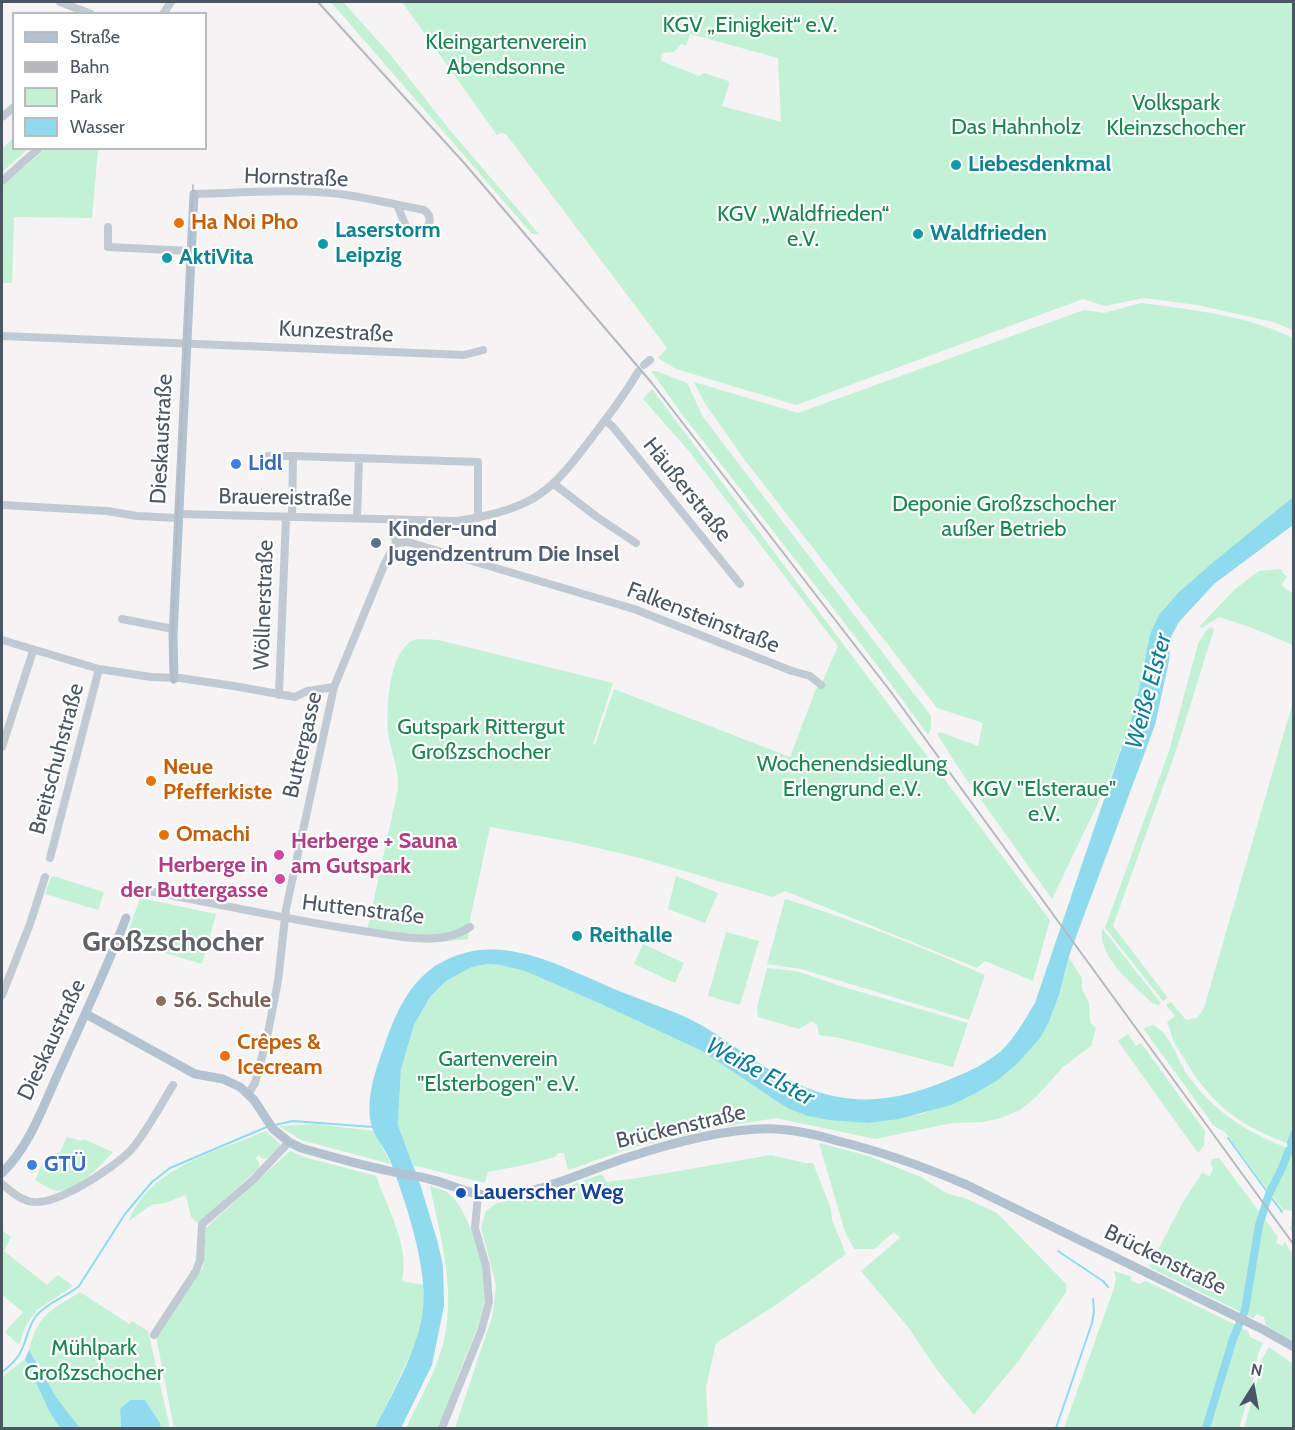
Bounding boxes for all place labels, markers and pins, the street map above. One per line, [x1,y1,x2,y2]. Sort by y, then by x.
place label: Liebesdenkmal [968,152,1111,178]
marker: Liebesdenkmal [949,158,963,172]
place label: Ha Noi Pho [191,210,298,236]
marker: Ha Noi Pho [172,216,186,230]
place label: Laserstorm Leipzig [335,218,441,270]
place label: Waldfrieden [930,221,1047,247]
marker: Waldfrieden [911,227,925,241]
marker: Laserstorm Leipzig [316,237,330,251]
place label: AktiVita [179,245,253,271]
marker: AktiVita [160,251,174,265]
place label: Lidl [248,451,283,477]
marker: Lidl [229,457,243,471]
place label: Kinder-und Jugendzentrum Die Insel [388,517,619,568]
marker: Kinder-und Jugendzentrum Die Insel [369,536,383,550]
place label: Neue Pfefferkiste [163,755,272,806]
marker: Neue Pfefferkiste [144,774,158,788]
place label: Omachi [176,822,250,848]
marker: Omachi [157,828,171,842]
place label: Herberge + Sauna am Gutspark [291,829,457,880]
marker: Herberge + Sauna am Gutspark [272,848,286,862]
place label: Herberge in der Buttergasse [121,853,268,904]
marker: Herberge in der Buttergasse [273,872,287,886]
place label: Reithalle [589,923,672,949]
marker: Reithalle [570,929,584,943]
place label: 56. Schule [173,988,271,1014]
marker: 56. Schule [154,994,168,1008]
place label: Crêpes & Icecream [237,1030,323,1082]
marker: Crêpes & Icecream [218,1049,232,1063]
place label: GTÜ [44,1152,87,1178]
marker: GTÜ [25,1158,39,1172]
place label: Lauerscher Weg [473,1180,623,1206]
marker: Lauerscher Weg [454,1186,468,1200]

